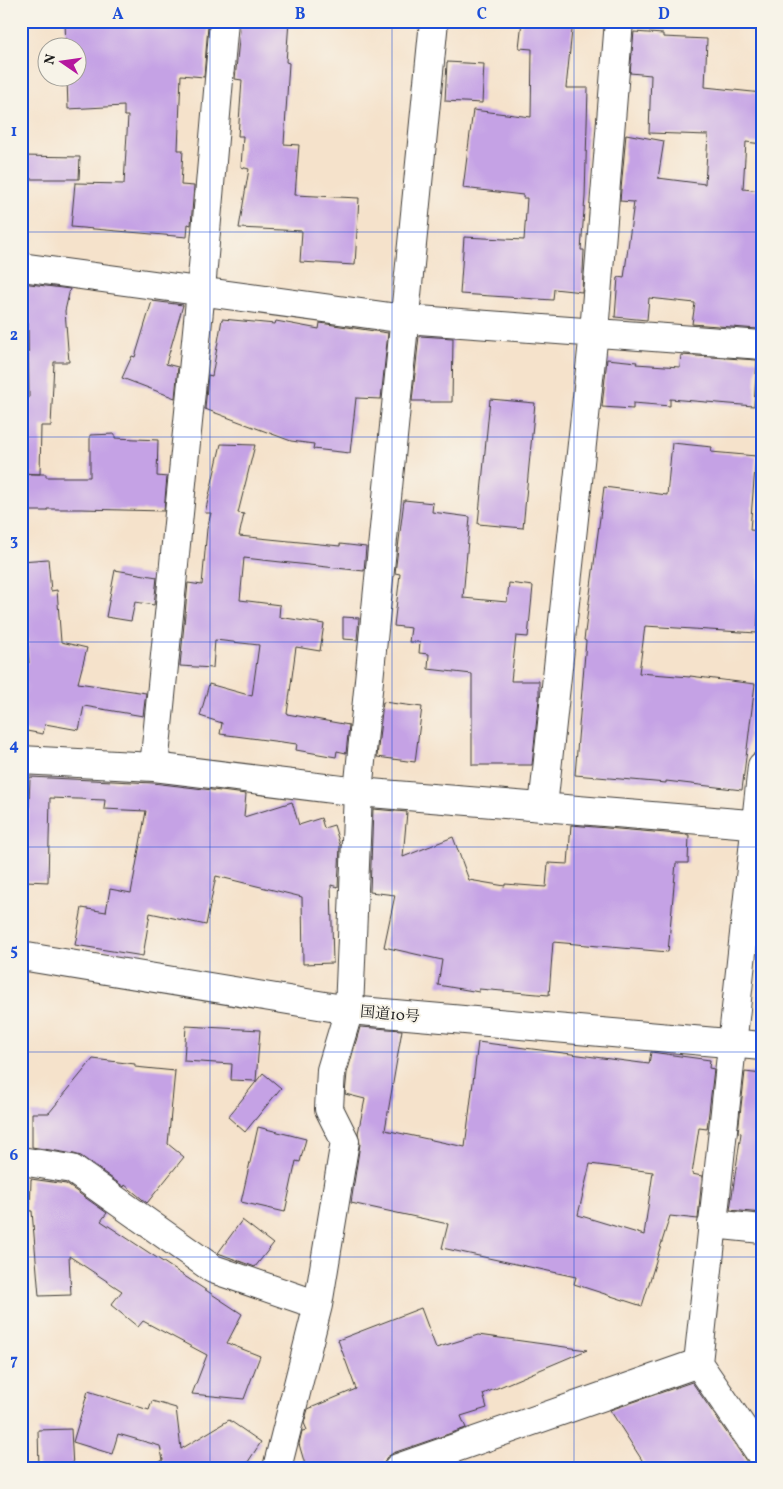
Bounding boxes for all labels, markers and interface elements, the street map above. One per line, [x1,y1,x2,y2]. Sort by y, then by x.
text: A [112,4,124,26]
text: B [295,4,306,26]
text: C [477,4,487,26]
text: D [658,4,670,26]
north arrow [38,38,88,88]
text: N [40,52,61,67]
text: 1 [11,121,17,143]
text: 2 [10,325,18,347]
text: 3 [10,530,18,552]
text: 4 [9,735,19,757]
text: 5 [10,940,18,962]
street label: 国道10号 [359,1002,421,1029]
text: 6 [10,1145,19,1167]
text: 7 [10,1350,18,1372]

